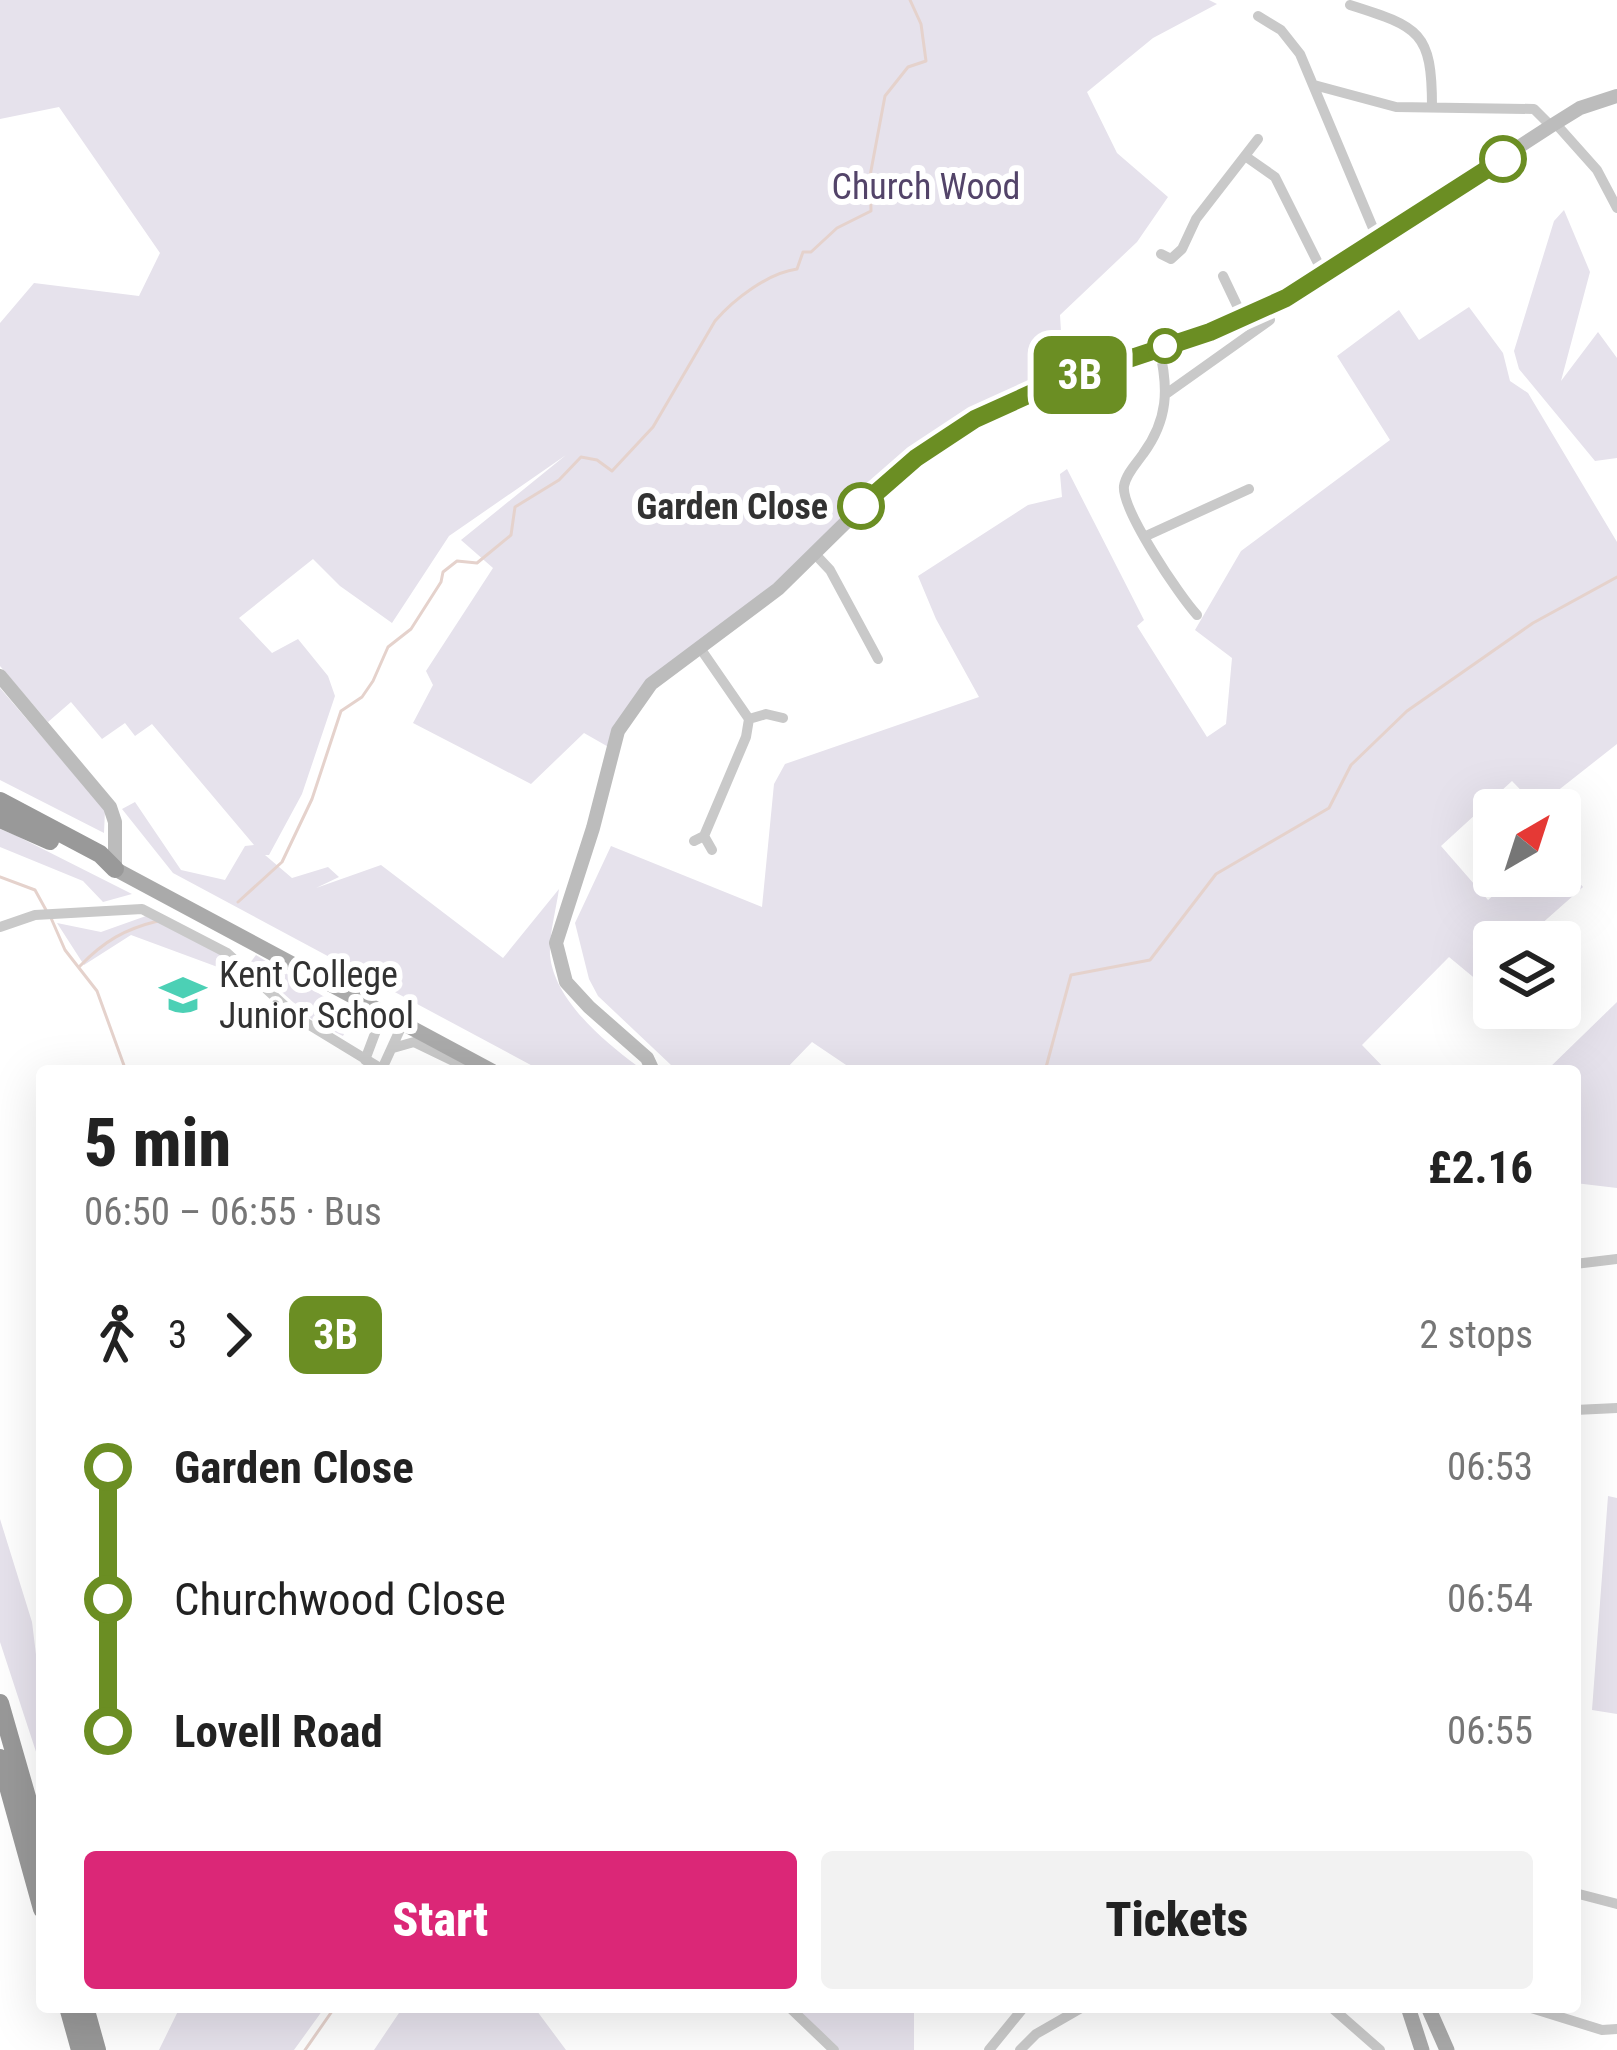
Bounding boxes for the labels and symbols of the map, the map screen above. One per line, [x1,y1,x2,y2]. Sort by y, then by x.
unlabelled marker [1481,137,1525,181]
park label: Church Wood [832,166,1020,208]
unlabelled marker [1149,330,1181,362]
line badge: 3B [1026,336,1134,414]
marker: Garden Close [839,484,883,528]
place label: Garden Close [636,486,828,528]
north arrow [1473,789,1581,897]
place label: Kent College Junior School [219,954,414,1037]
school or university icon: Kent College Junior School [158,970,208,1020]

